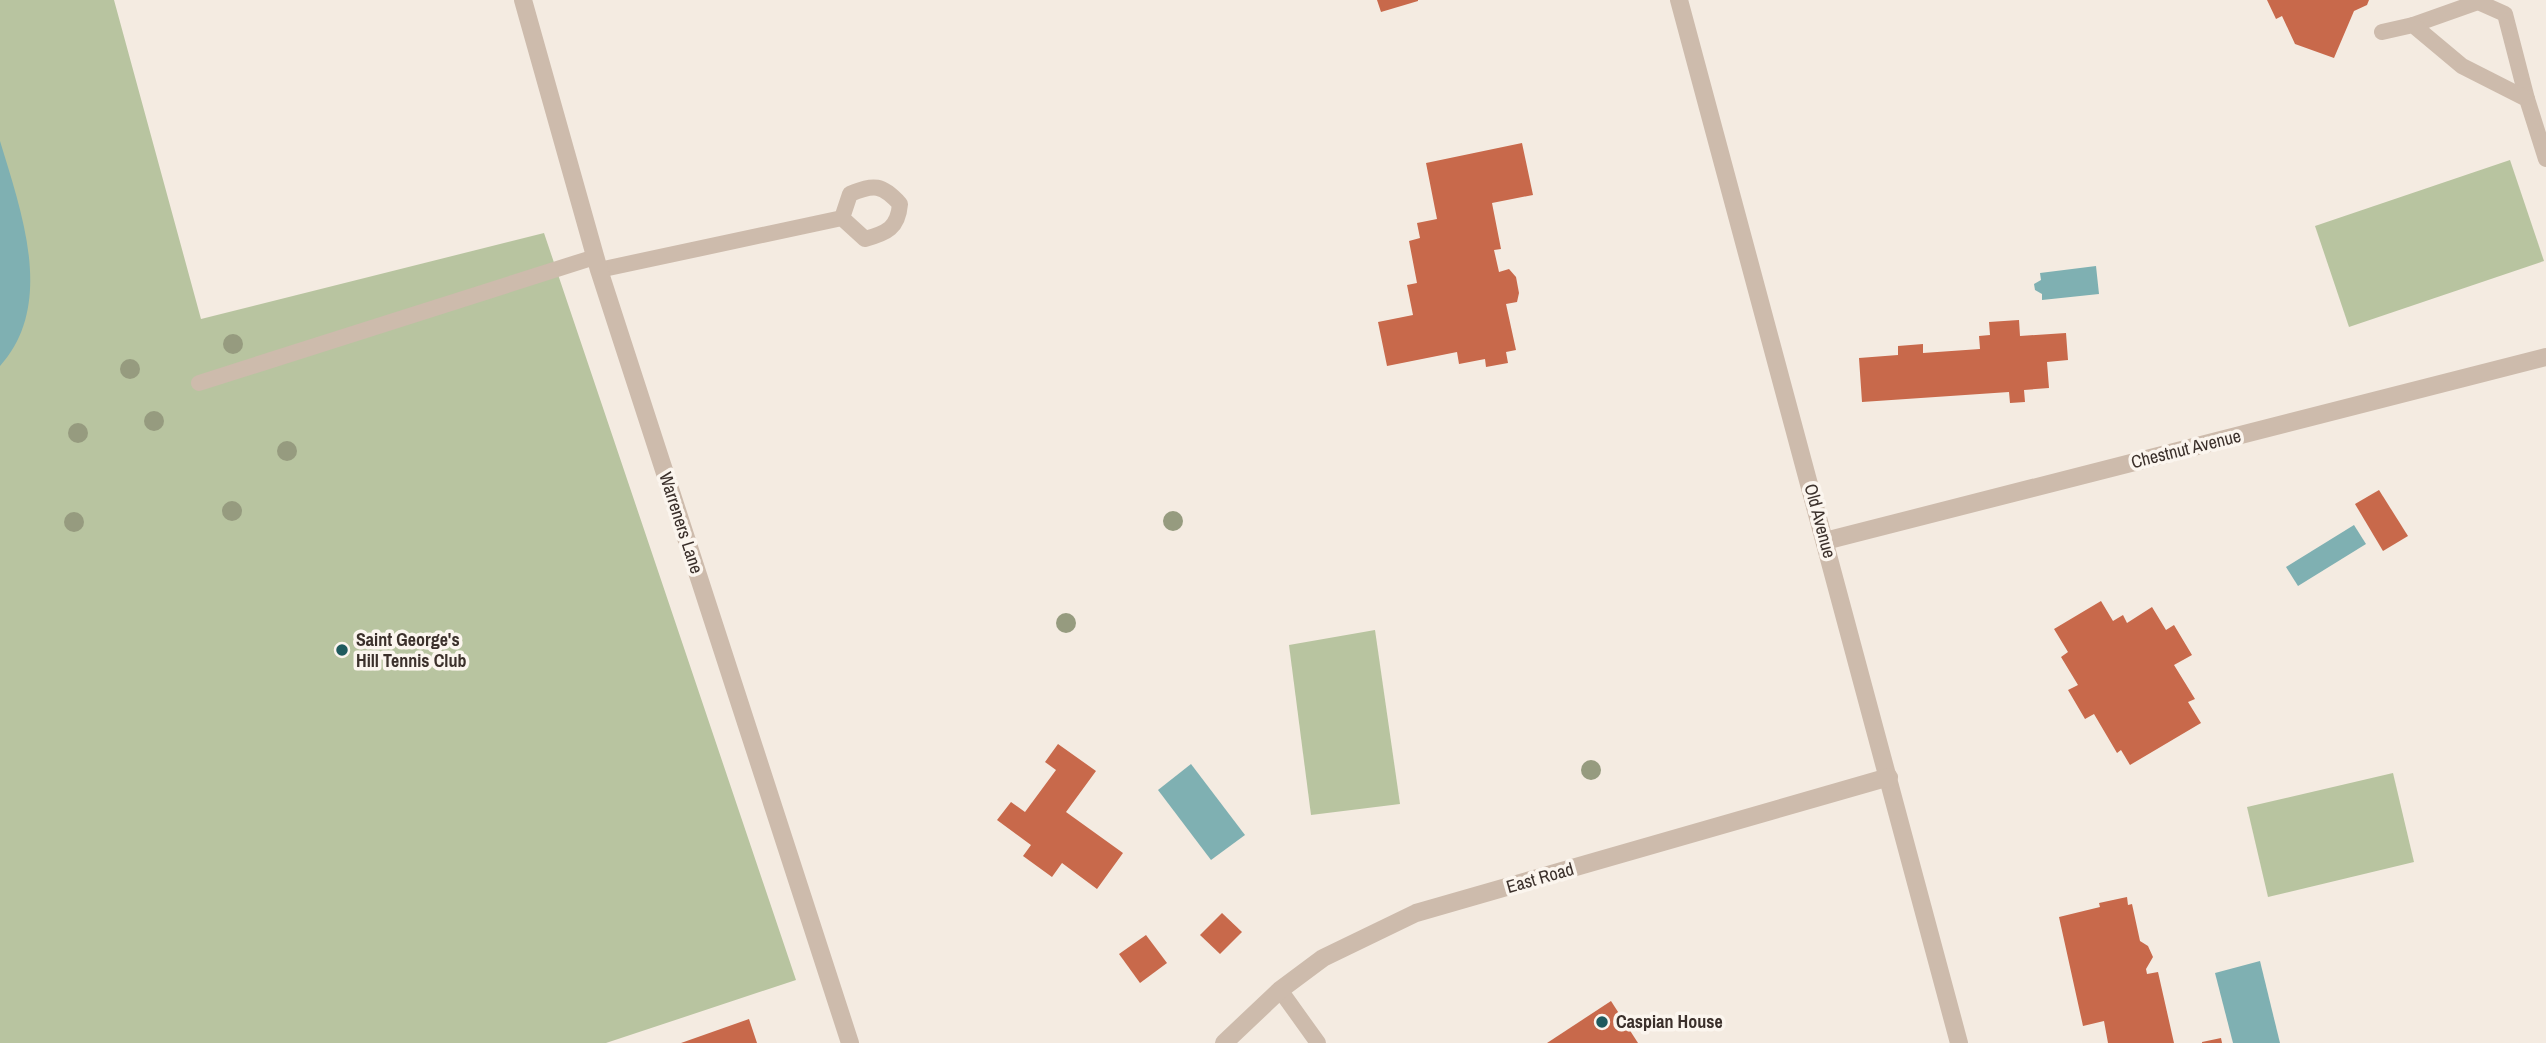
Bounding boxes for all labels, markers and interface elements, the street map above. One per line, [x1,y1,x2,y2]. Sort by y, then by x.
street label: Chestnut Avenue [2128,423,2243,474]
street label: Warreners Lane [653,469,710,577]
street label: Old Avenue [1799,481,1842,561]
place label: Saint George's Hill Tennis Club [356,627,466,673]
marker: Saint George's Hill Tennis Club [334,642,350,658]
street label: East Road [1503,856,1576,899]
place label: Caspian House [1616,1009,1723,1034]
marker: Caspian House [1594,1014,1610,1030]

